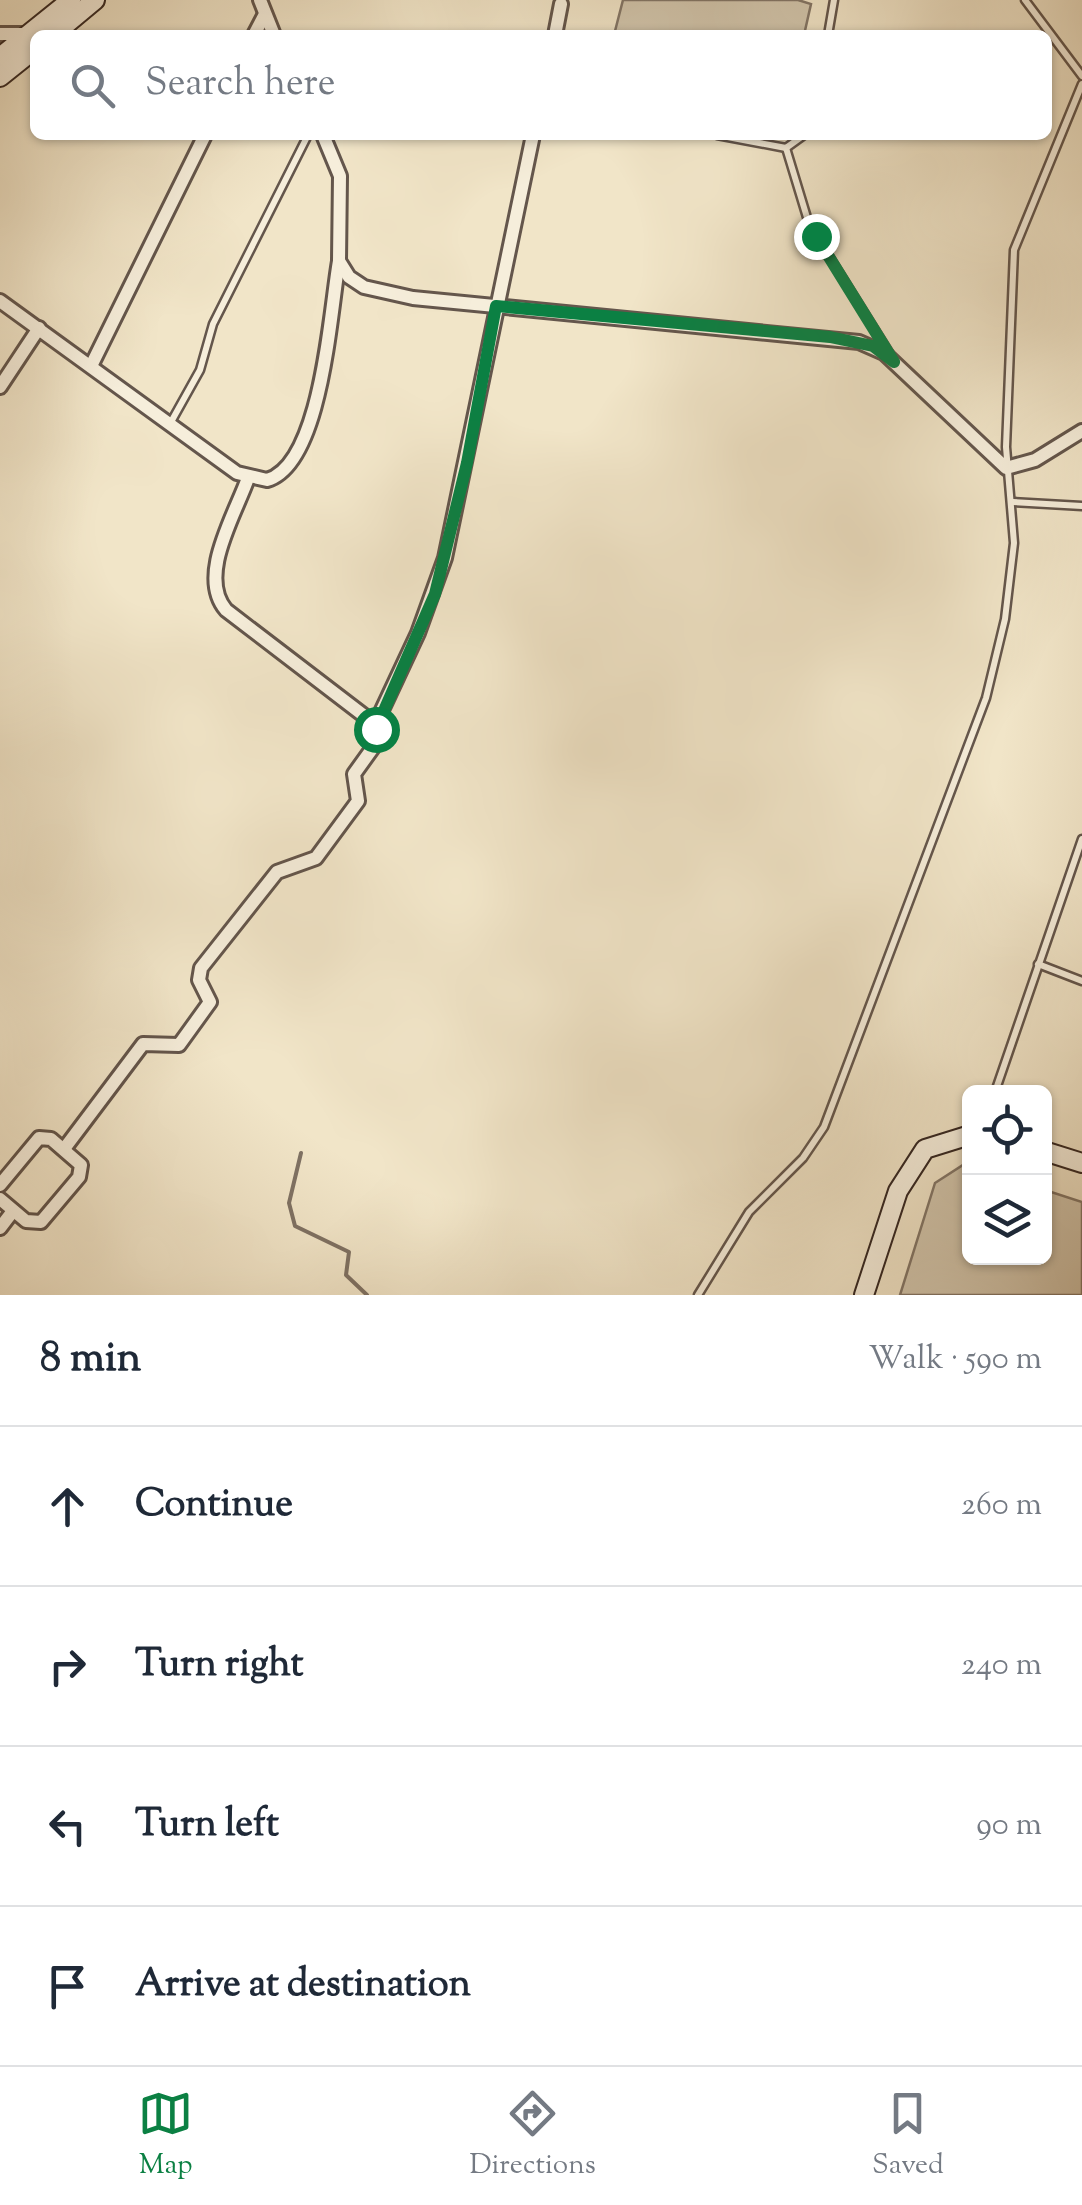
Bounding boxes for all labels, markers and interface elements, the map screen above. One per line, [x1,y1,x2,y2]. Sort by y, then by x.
search box [30,30,1052,140]
icon: search [65,58,120,113]
text: Search here [145,58,336,112]
route end [794,214,840,260]
route start [354,707,400,753]
map controls [962,1085,1052,1265]
button: locate [962,1085,1052,1175]
button: layers [962,1175,1052,1265]
text: 8 min [40,1330,141,1390]
text: Walk · 590 m [868,1337,1042,1383]
icon: ahead [40,1479,95,1534]
text: Continue [135,1479,293,1533]
text: 260 m [961,1483,1042,1529]
icon: right [40,1639,95,1694]
text: Turn right [135,1639,303,1693]
text: 240 m [961,1643,1042,1689]
icon: left [40,1799,95,1854]
text: Turn left [135,1799,279,1853]
text: 90 m [976,1803,1042,1849]
icon: arrive [40,1959,95,2014]
text: Arrive at destination [135,1959,471,2013]
tab: Map [138,2086,193,2186]
tab: Directions [469,2086,596,2186]
tab: Saved [872,2086,944,2186]

